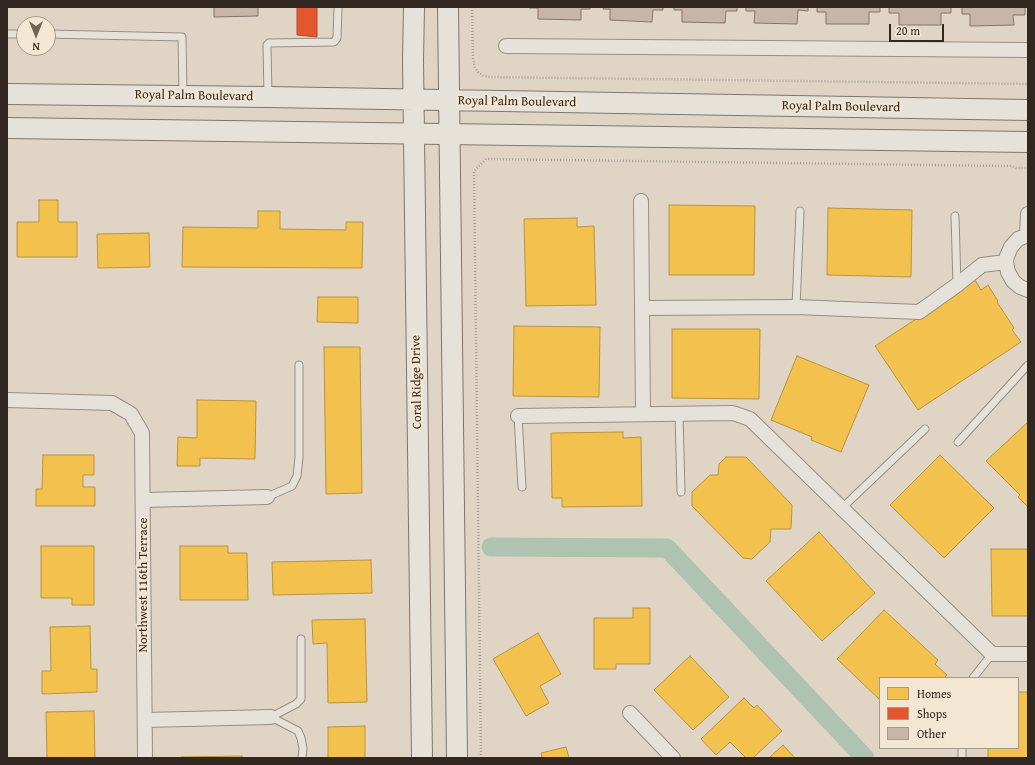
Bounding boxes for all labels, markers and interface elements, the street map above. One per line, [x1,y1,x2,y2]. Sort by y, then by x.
north arrow [16,16,56,56]
scale bar [891,16,946,42]
text: 20 m [896,22,920,39]
text: N [32,39,40,55]
street label: Royal Palm Boulevard [135,87,253,105]
street label: Royal Palm Boulevard [458,93,576,111]
street label: Royal Palm Boulevard [782,98,900,116]
street label: Coral Ridge Drive [408,335,426,429]
street label: Northwest 116th Terrace [136,517,152,653]
legend [879,677,1019,749]
text: Homes [917,685,951,702]
text: Shops [917,705,947,722]
text: Other [917,725,946,742]

